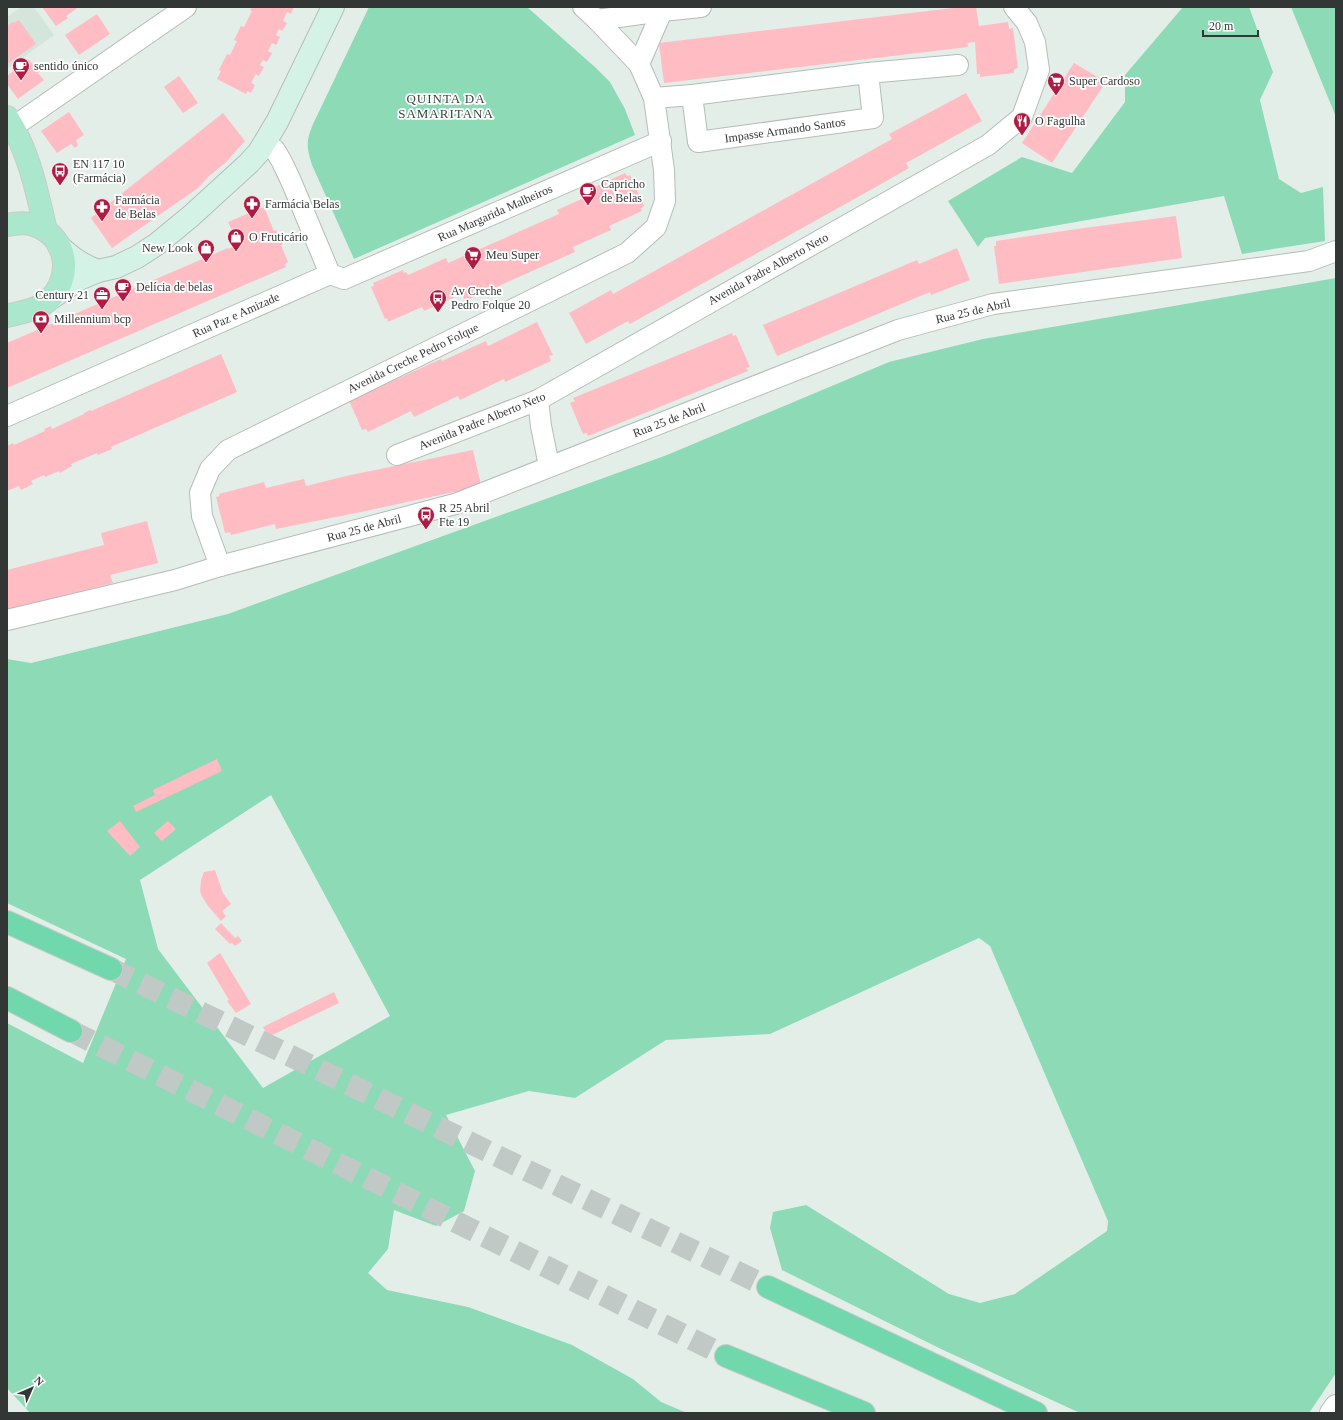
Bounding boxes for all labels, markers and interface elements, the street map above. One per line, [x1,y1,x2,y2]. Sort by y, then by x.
scale bar [1203,12,1258,38]
text: 20 m [1209,19,1234,33]
cafe icon: sentido único [11,56,31,81]
place label: sentido único [34,59,98,73]
supermarket icon: Super Cardoso [1046,71,1066,96]
place label: Super Cardoso [1069,74,1140,88]
district label: QUINTA DA SAMARITANA [398,91,494,121]
restaurant icon: O Fagulha [1012,111,1032,136]
place label: O Fagulha [1035,114,1086,128]
street label: Impasse Armando Santos [724,115,847,145]
place label: EN 117 10 (Farmácia) [73,157,126,185]
bus stop icon: EN 117 10 (Farmácia) [50,161,70,186]
place label: Capricho de Belas [601,177,645,205]
street label: Rua Margarida Malheiros [436,181,555,245]
cafe icon: Capricho de Belas [578,181,598,206]
place label: Farmácia de Belas [115,193,160,221]
pharmacy icon: Farmácia Belas [242,194,262,219]
pharmacy icon: Farmácia de Belas [92,197,112,222]
place label: Farmácia Belas [265,197,340,211]
shop icon: O Fruticário [226,227,246,252]
place label: O Fruticário [249,230,308,244]
street label: Avenida Padre Alberto Neto [705,230,831,308]
shop icon: New Look [196,238,216,263]
place label: New Look [142,241,193,255]
supermarket icon: Meu Super [463,245,483,270]
place label: Meu Super [486,248,539,262]
cafe icon: Delícia de belas [113,277,133,302]
place label: Delícia de belas [136,280,213,294]
place label: Av Creche Pedro Folque 20 [451,284,530,312]
office icon: Century 21 [92,285,112,310]
place label: Century 21 [35,288,89,302]
bus stop icon: Av Creche Pedro Folque 20 [428,288,448,313]
street label: Rua Paz e Amizade [190,290,282,340]
street label: Rua 25 de Abril [934,295,1012,326]
bank icon: Millennium bcp [31,309,51,334]
place label: Millennium bcp [54,312,131,326]
street label: Avenida Creche Pedro Folque [345,320,481,396]
street label: Avenida Padre Alberto Neto [417,389,547,453]
street label: Rua 25 de Abril [631,400,708,440]
place label: R 25 Abril Fte 19 [439,501,490,529]
bus stop icon: R 25 Abril Fte 19 [416,505,436,530]
street label: Rua 25 de Abril [325,511,403,545]
north arrow [12,1368,52,1408]
text: N [32,1374,46,1388]

